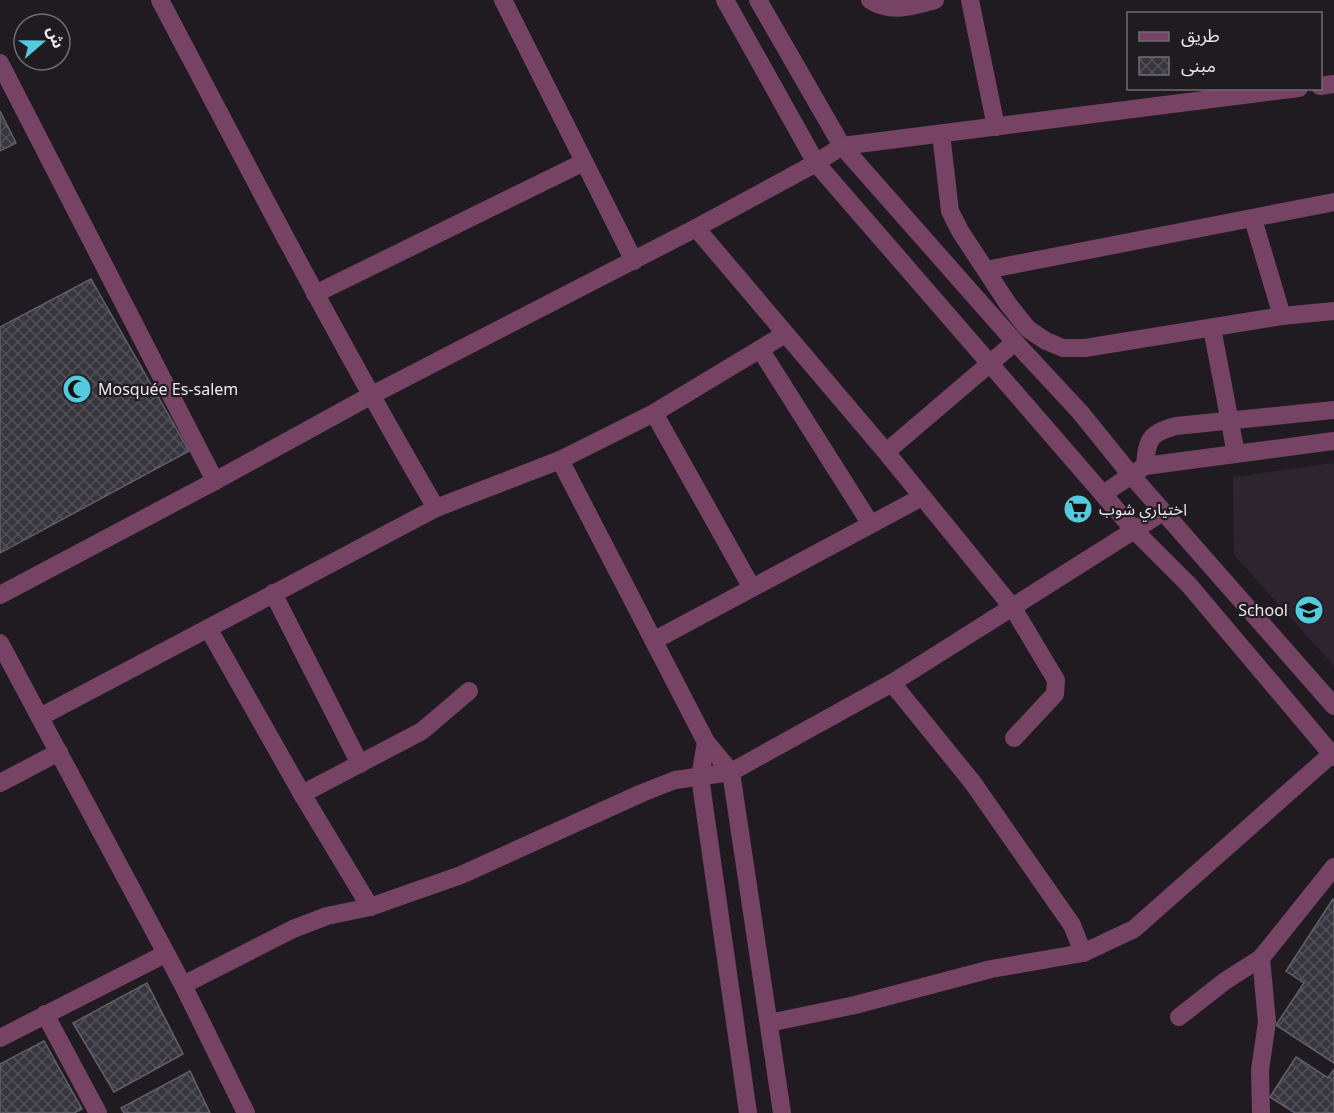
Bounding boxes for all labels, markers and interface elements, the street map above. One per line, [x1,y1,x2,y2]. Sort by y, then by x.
north arrow [12,12,72,72]
legend [1127,12,1322,90]
text: ش [42,23,70,51]
text: طريق [1181,23,1220,47]
text: مبنى [1181,53,1216,77]
mosque icon: Mosquée Es-salem [61,373,93,405]
place label: Mosquée Es-salem [98,378,238,400]
supermarket icon: اختياري شوب [1062,493,1094,525]
place label: اختياري شوب [1099,498,1187,522]
school or university icon: School [1293,594,1325,626]
place label: School [1238,599,1288,621]

